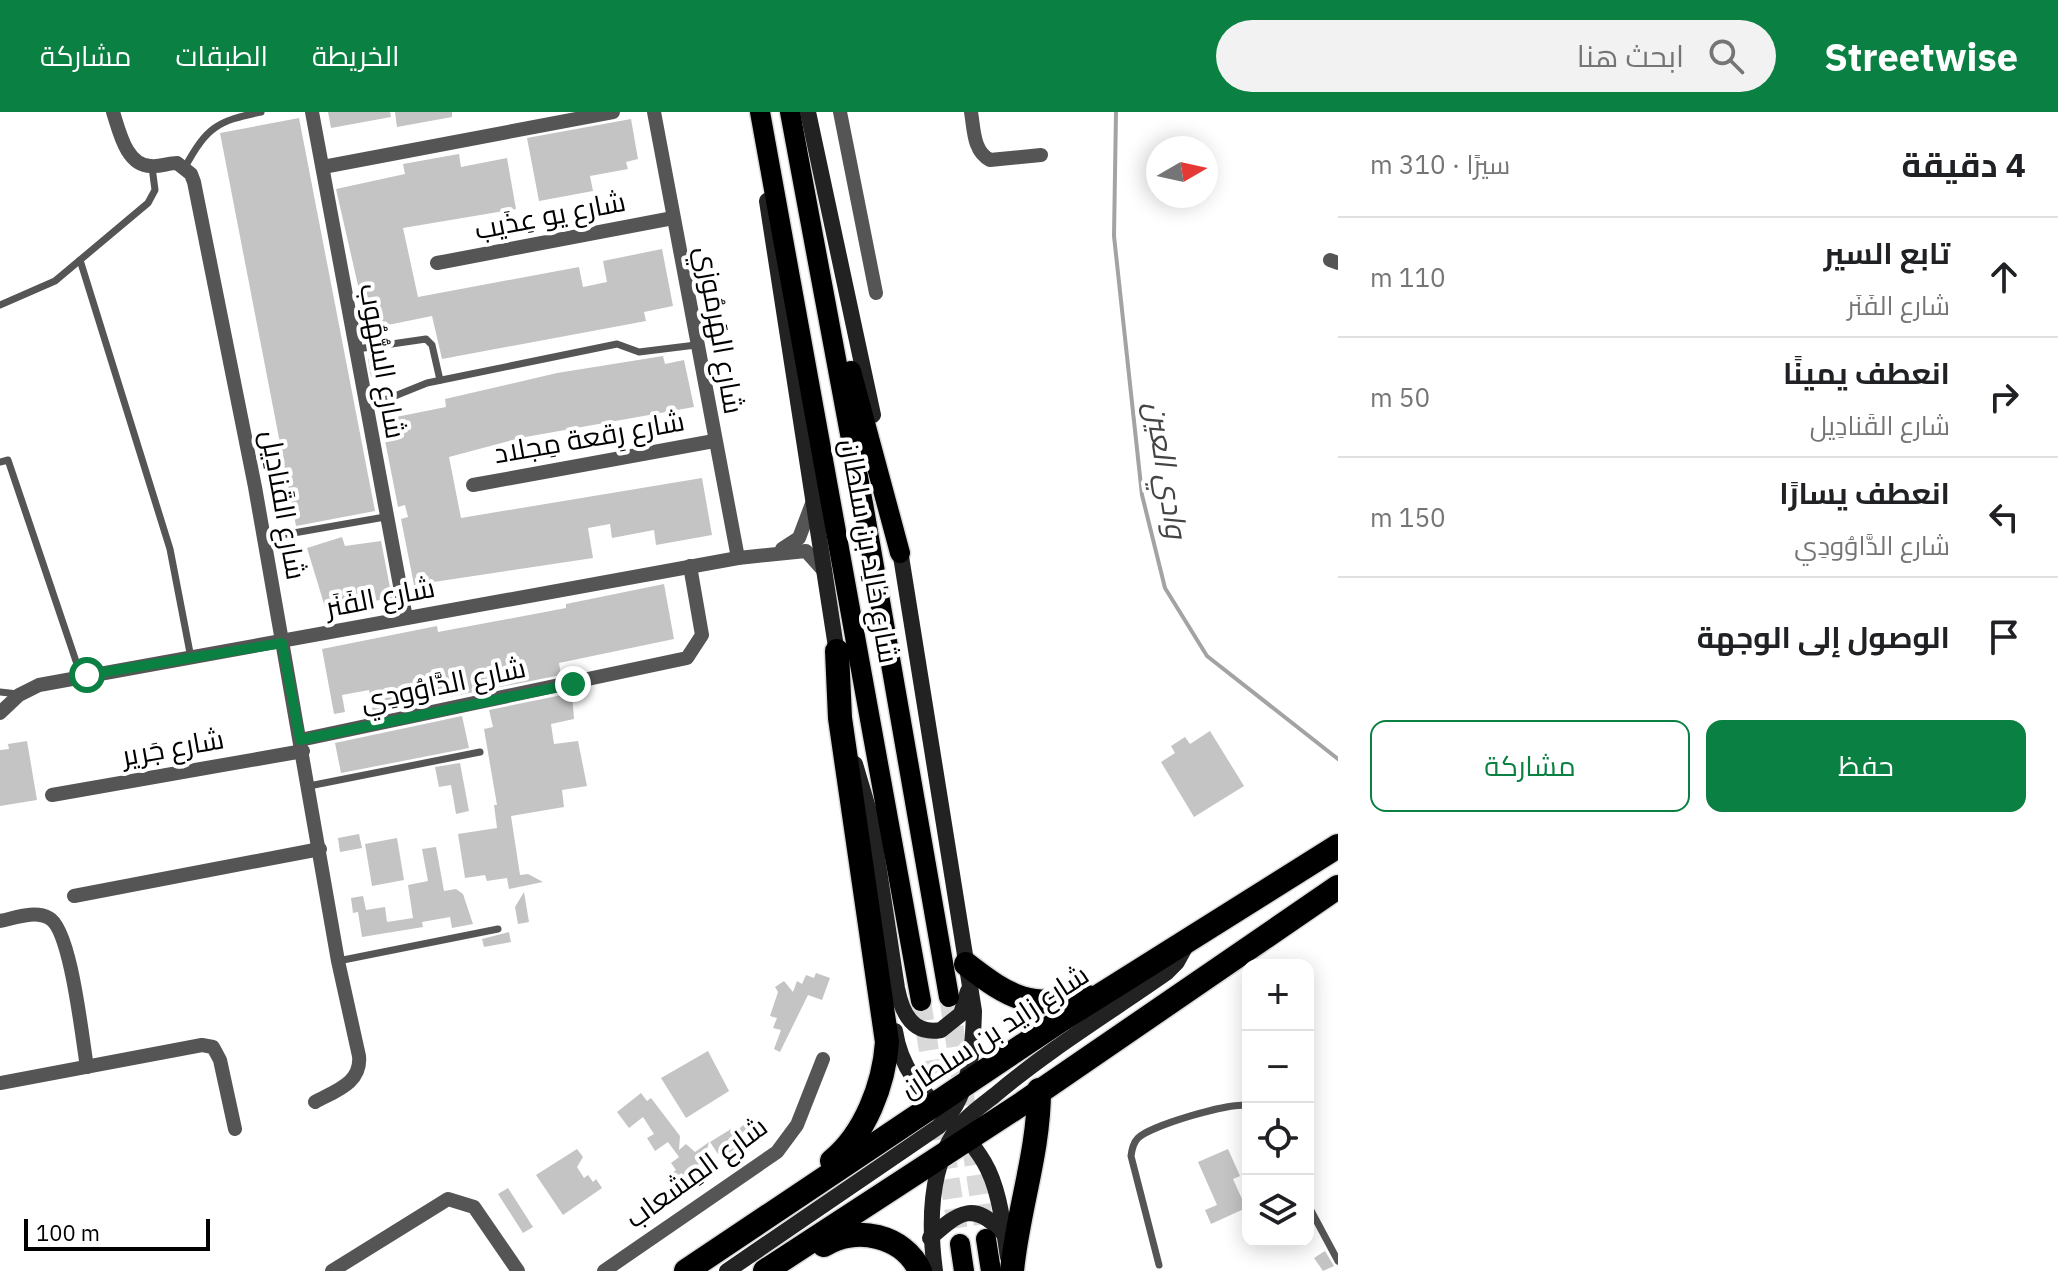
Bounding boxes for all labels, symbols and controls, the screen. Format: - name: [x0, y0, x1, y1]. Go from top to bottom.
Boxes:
- search box: [1216, 20, 1776, 92]
- text: Streetwise: [1824, 32, 2018, 81]
- icon: search: [1704, 34, 1748, 78]
- text: ابحث هنا: [1577, 36, 1684, 75]
- text: مشاركة: [40, 37, 131, 74]
- text: الطبقات: [175, 37, 268, 74]
- text: الخريطة: [312, 37, 399, 74]
- north arrow: [1146, 136, 1218, 208]
- text: 4 دقيقة: [1901, 142, 2026, 186]
- text: سيرًا · 310 m: [1370, 147, 1510, 181]
- street label: شارع يو عِذَيب: [471, 182, 629, 248]
- text: تابع السير: [1824, 233, 1950, 272]
- street label: شارع الهَرمُوزي: [684, 243, 753, 417]
- icon: ahead: [1982, 255, 2026, 299]
- text: 110 m: [1370, 260, 1446, 294]
- street label: شارع السُّهُوب: [351, 280, 415, 442]
- text: شارع الفَنَر: [1847, 288, 1950, 322]
- text: انعطف يمينًا: [1783, 353, 1950, 392]
- icon: right: [1982, 375, 2026, 419]
- text: 50 m: [1370, 380, 1430, 414]
- water label: وادي العين: [1132, 399, 1198, 543]
- street label: شارع رِقعة مِجلاد: [491, 402, 688, 474]
- text: شارع القَنادِيل: [1810, 408, 1950, 442]
- street label: شارع القَنادِيل: [252, 427, 316, 583]
- street label: شارع خالِد بن سلطان: [832, 436, 908, 666]
- text: انعطف يسارًا: [1779, 473, 1950, 512]
- icon: left: [1982, 495, 2026, 539]
- text: 150 m: [1370, 500, 1446, 534]
- text: شارع الدَّاوُودِي: [1794, 528, 1950, 562]
- street label: شارع الفَنَر: [320, 568, 438, 627]
- icon: arrive: [1982, 615, 2026, 659]
- text: الوصول إلى الوجهة: [1697, 617, 1950, 656]
- street label: شارع الدَّاوُودِي: [357, 648, 530, 723]
- route start: [69, 657, 105, 693]
- route end: [555, 666, 591, 702]
- street label: شارع جَرير: [117, 719, 227, 775]
- button: مشاركة: [1370, 720, 1690, 812]
- button: حفظ: [1706, 720, 2026, 812]
- street label: شارع زايد بن سلطان: [892, 956, 1096, 1106]
- map controls: [1242, 959, 1314, 1247]
- button: +: [1242, 959, 1314, 1031]
- button: −: [1242, 1031, 1314, 1103]
- button: locate: [1242, 1103, 1314, 1175]
- street label: شارع المِشعاب: [617, 1107, 775, 1237]
- button: layers: [1242, 1175, 1314, 1247]
- scale bar: [24, 1215, 210, 1251]
- text: 100 m: [36, 1218, 100, 1247]

